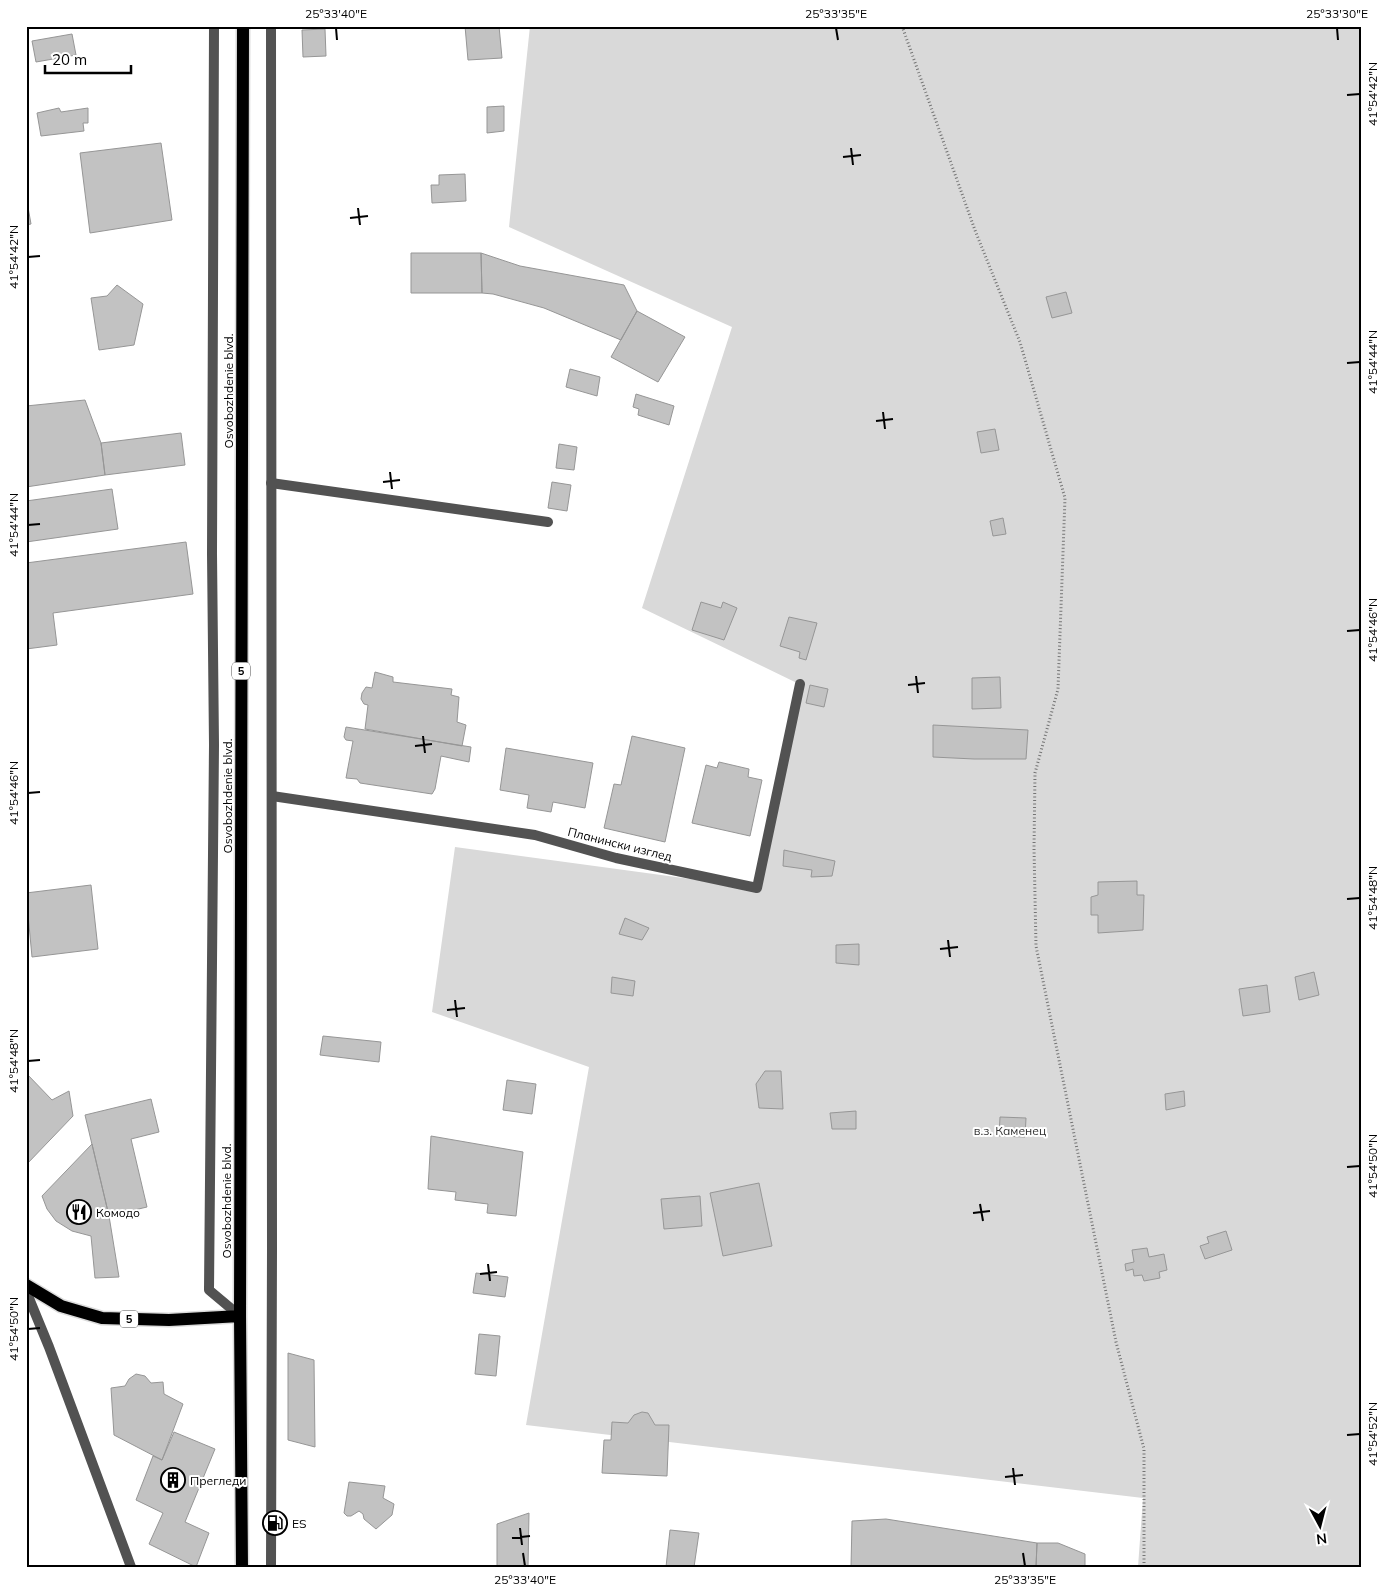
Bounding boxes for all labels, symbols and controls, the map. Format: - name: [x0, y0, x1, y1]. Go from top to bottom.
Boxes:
- text: 25°33'40"E: [305, 6, 367, 21]
- text: 25°33'35"E: [805, 6, 867, 21]
- text: 25°33'30"E: [1306, 6, 1368, 21]
- scale bar: [45, 42, 131, 74]
- text: 20 m: [52, 50, 87, 69]
- text: 41°54'42"N: [1365, 62, 1380, 126]
- text: 41°54'42"N: [6, 225, 21, 289]
- text: 41°54'44"N: [1365, 330, 1380, 394]
- street label: Osvobozhdenie blvd.: [221, 333, 236, 449]
- text: 41°54'44"N: [6, 493, 21, 557]
- text: 41°54'46"N: [1365, 598, 1380, 662]
- road number: 5: [232, 662, 250, 679]
- street label: Osvobozhdenie blvd.: [220, 738, 235, 854]
- text: 41°54'46"N: [6, 761, 21, 825]
- street label: Планински изглед: [566, 824, 674, 864]
- text: 41°54'48"N: [1365, 866, 1380, 930]
- text: 41°54'48"N: [6, 1029, 21, 1093]
- park label: в.з. Каменец: [974, 1123, 1046, 1138]
- text: 41°54'50"N: [1365, 1134, 1380, 1198]
- street label: Osvobozhdenie blvd.: [219, 1143, 234, 1259]
- restaurant icon: Комодо: [66, 1199, 92, 1225]
- place label: Комодо: [96, 1205, 140, 1220]
- text: 41°54'50"N: [6, 1297, 21, 1361]
- road number: 5: [120, 1310, 138, 1328]
- text: 41°54'52"N: [1365, 1402, 1380, 1466]
- building icon: Прегледи: [160, 1467, 186, 1493]
- place label: Прегледи: [190, 1473, 246, 1488]
- north arrow: [1294, 1500, 1344, 1550]
- fuel station icon: ES: [262, 1510, 288, 1536]
- place label: ES: [292, 1516, 306, 1531]
- text: N: [1315, 1529, 1328, 1548]
- text: 25°33'40"E: [494, 1572, 556, 1587]
- text: 25°33'35"E: [994, 1572, 1056, 1587]

